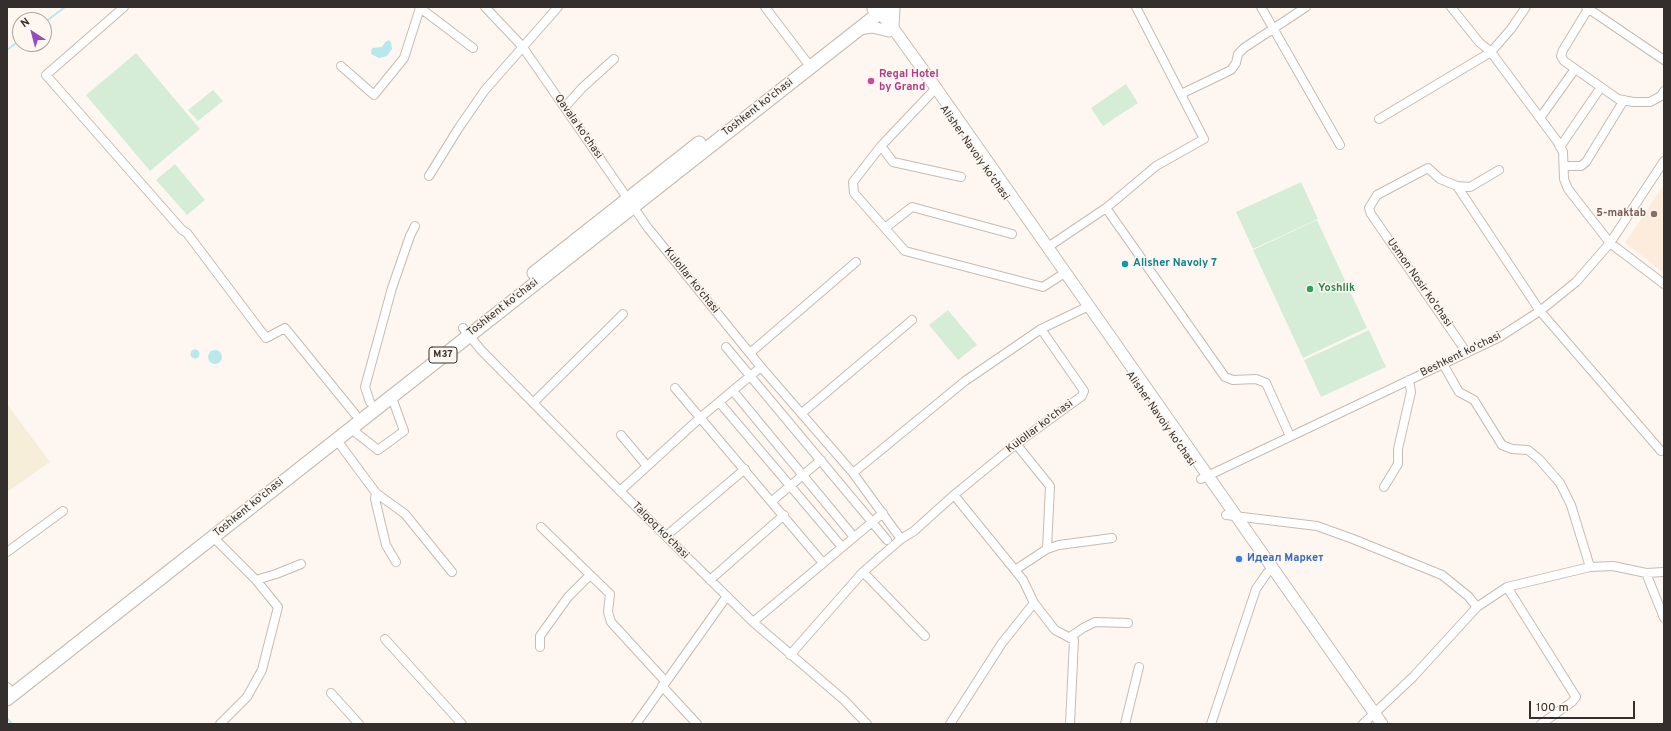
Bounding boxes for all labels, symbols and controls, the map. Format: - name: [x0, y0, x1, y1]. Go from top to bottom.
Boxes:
- north arrow: [12, 12, 52, 52]
- text: N: [18, 15, 33, 31]
- place label: Regal Hotel by Grand: [879, 68, 939, 94]
- street label: Toshkent ko'chasi: [720, 76, 796, 140]
- marker: Regal Hotel by Grand: [866, 76, 876, 86]
- street label: Qavala ko'chasi: [551, 92, 605, 162]
- street label: Alisher Navoiy ko'chasi: [936, 103, 1012, 203]
- place label: 5-maktab: [1596, 207, 1646, 221]
- marker: 5-maktab: [1649, 209, 1659, 219]
- street label: Usmon Nosir ko'chasi: [1383, 236, 1455, 330]
- street label: Kulollar ko'chasi: [661, 246, 721, 316]
- place label: Alisher Navoiy 7: [1133, 257, 1217, 271]
- marker: Alisher Navoiy 7: [1120, 259, 1130, 269]
- street label: Toshkent ko'chasi: [465, 276, 541, 340]
- place label: Yoshlik: [1318, 282, 1355, 296]
- marker: Yoshlik: [1305, 284, 1315, 294]
- street label: Beshkent ko'chasi: [1418, 330, 1504, 380]
- road number: M37: [429, 347, 457, 363]
- street label: Alisher Navoiy ko'chasi: [1122, 369, 1198, 469]
- street label: Kulollar ko'chasi: [1004, 398, 1076, 456]
- street label: Toshkent ko'chasi: [211, 476, 287, 540]
- street label: Talqoq ko'chasi: [629, 500, 691, 562]
- place label: Идеал Маркет: [1247, 552, 1324, 566]
- marker: Идеал Маркет: [1234, 554, 1244, 564]
- scale bar: [1531, 693, 1637, 719]
- text: 100 m: [1536, 700, 1569, 716]

